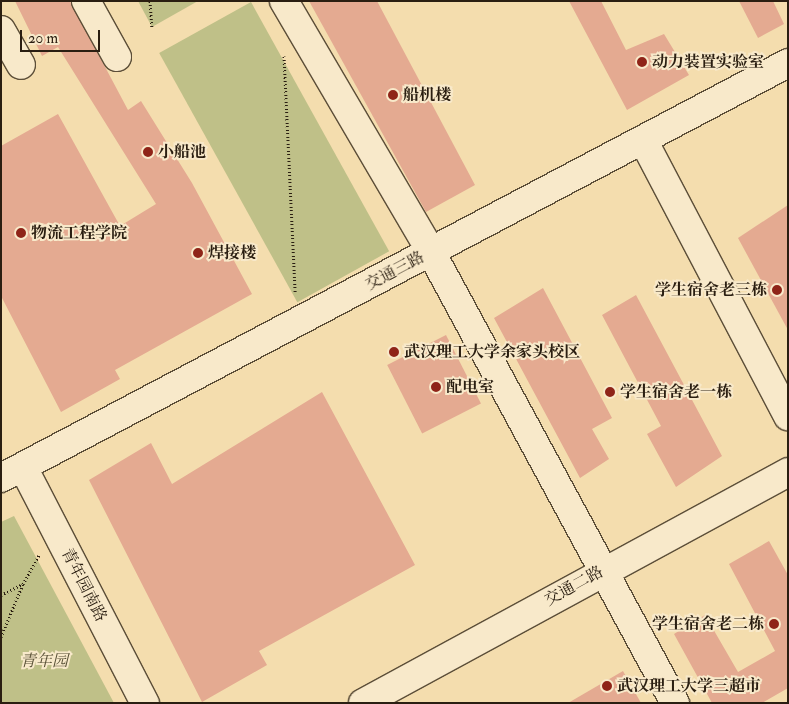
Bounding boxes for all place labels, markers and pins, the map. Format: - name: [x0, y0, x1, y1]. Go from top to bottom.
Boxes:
- place label: 动力装置实验室: [652, 52, 764, 72]
- marker: 动力装置实验室: [636, 56, 648, 68]
- place label: 船机楼: [403, 85, 451, 105]
- marker: 船机楼: [387, 89, 399, 101]
- place label: 小船池: [158, 142, 206, 162]
- marker: 小船池: [142, 146, 154, 158]
- place label: 物流工程学院: [31, 223, 127, 243]
- marker: 物流工程学院: [15, 227, 27, 239]
- place label: 焊接楼: [208, 243, 256, 263]
- marker: 焊接楼: [192, 247, 204, 259]
- place label: 学生宿舍老三栋: [655, 280, 767, 300]
- marker: 学生宿舍老三栋: [771, 284, 783, 296]
- place label: 武汉理工大学余家头校区: [404, 342, 580, 362]
- marker: 武汉理工大学余家头校区: [388, 346, 400, 358]
- place label: 配电室: [446, 377, 494, 397]
- marker: 配电室: [430, 381, 442, 393]
- place label: 学生宿舍老一栋: [620, 382, 732, 402]
- marker: 学生宿舍老一栋: [604, 386, 616, 398]
- place label: 学生宿舍老二栋: [652, 614, 764, 634]
- marker: 学生宿舍老二栋: [768, 618, 780, 630]
- place label: 武汉理工大学三超市: [617, 676, 761, 696]
- marker: 武汉理工大学三超市: [601, 680, 613, 692]

